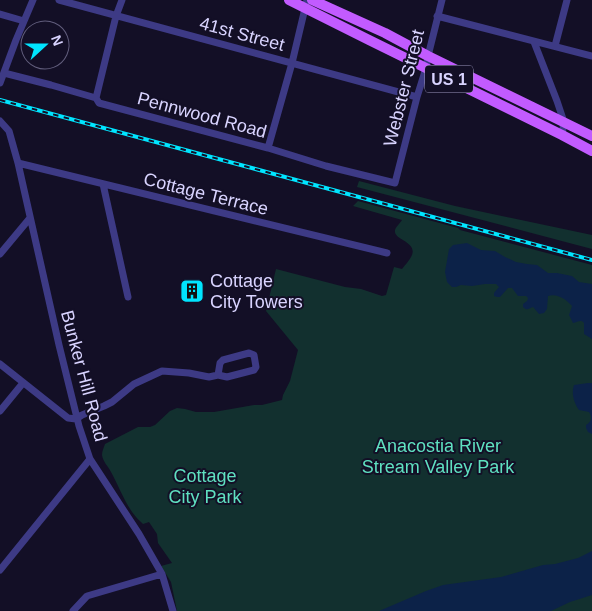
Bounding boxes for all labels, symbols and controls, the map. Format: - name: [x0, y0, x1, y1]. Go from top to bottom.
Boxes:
- street label: 41st Street: [197, 13, 287, 55]
- north arrow: [20, 20, 70, 70]
- street label: Webster Street: [380, 27, 428, 149]
- text: N: [48, 33, 66, 48]
- road number: US 1: [425, 66, 473, 92]
- street label: Pennwood Road: [135, 88, 269, 142]
- street label: Cottage Terrace: [142, 169, 270, 219]
- place label: Cottage City Towers: [210, 271, 303, 312]
- building icon: Cottage City Towers: [179, 278, 205, 304]
- street label: Bunker Hill Road: [57, 308, 111, 444]
- park label: Anacostia River Stream Valley Park: [362, 436, 515, 477]
- park label: Cottage City Park: [168, 466, 243, 507]

